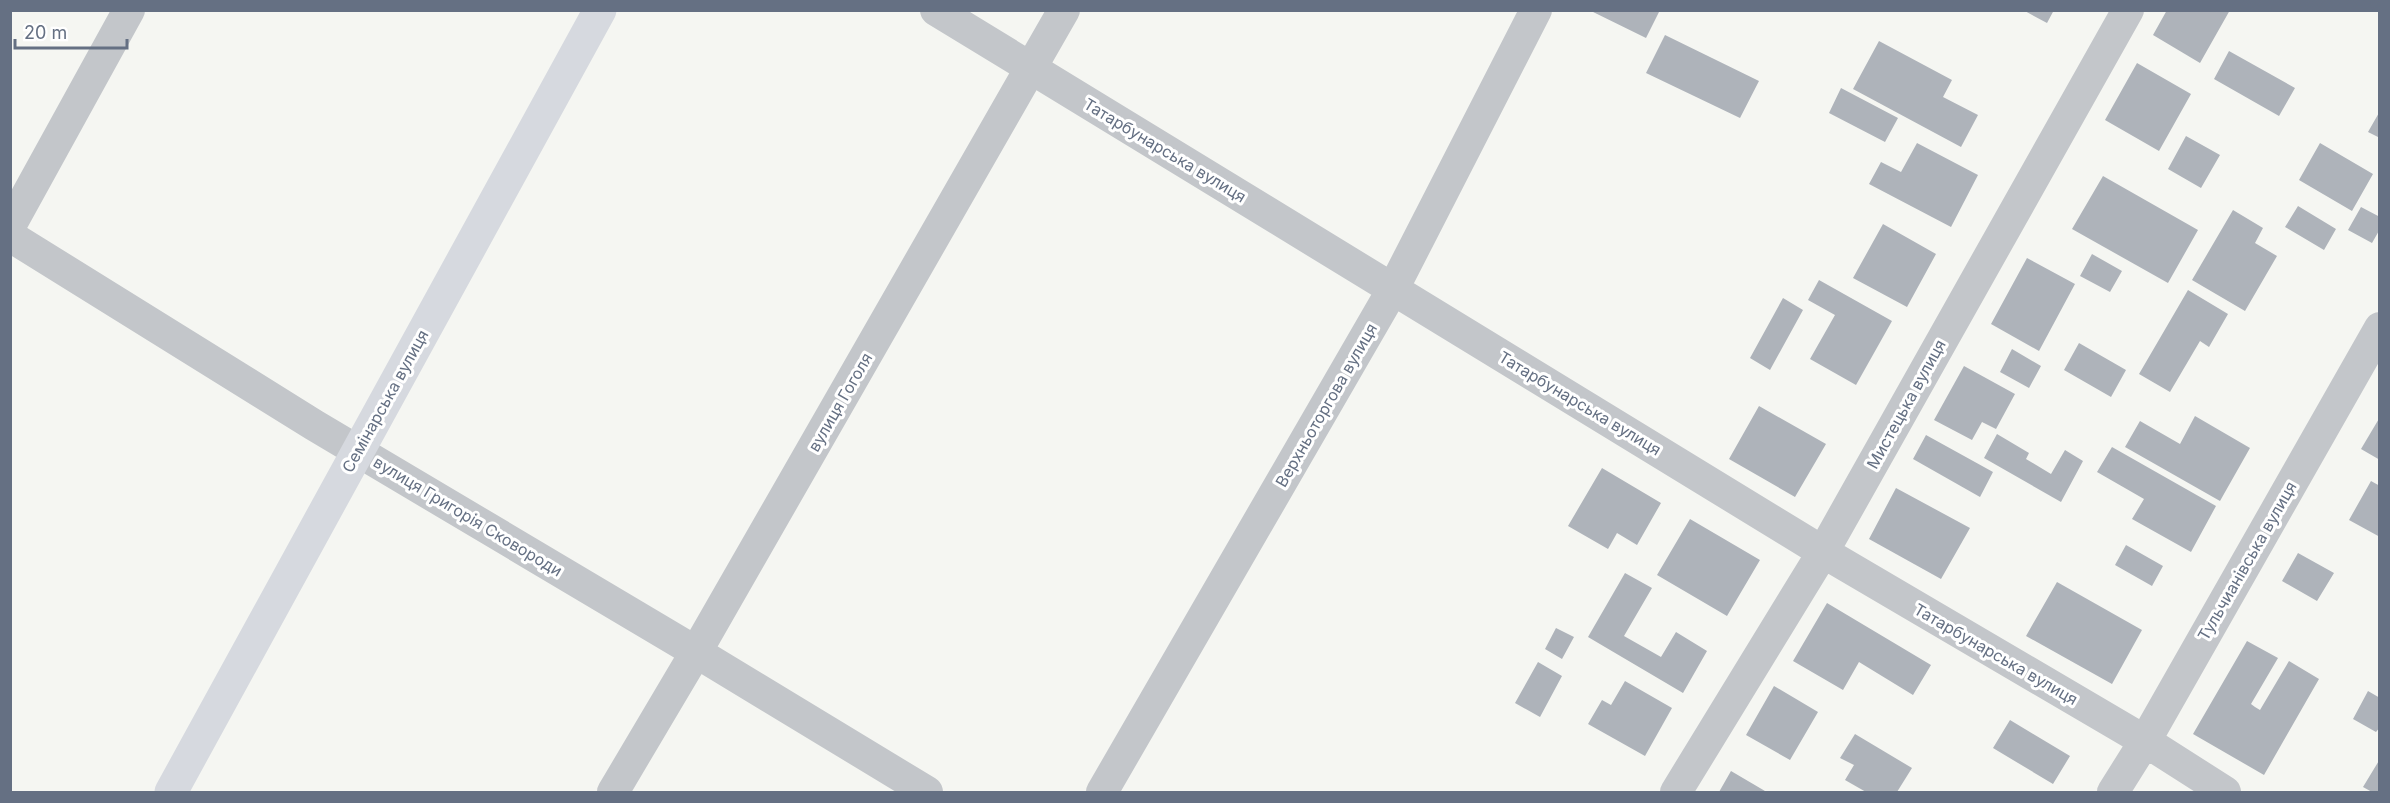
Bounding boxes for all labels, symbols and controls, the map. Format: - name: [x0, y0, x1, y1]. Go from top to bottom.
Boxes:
- scale bar: [15, 12, 128, 50]
- text: 20 m: [24, 22, 67, 43]
- street label: Татарбунарська вулиця: [1080, 94, 1250, 206]
- street label: Верхньоторгова вулиця: [1271, 320, 1381, 490]
- street label: Семінарська вулиця: [337, 326, 433, 476]
- street label: Мистецька вулиця: [1862, 336, 1950, 472]
- street label: Татарбунарська вулиця: [1495, 347, 1665, 459]
- street label: вулиця Гоголя: [804, 349, 876, 455]
- street label: вулиця Григорія Сковороди: [370, 452, 566, 580]
- street label: Тульчианівська вулиця: [2193, 478, 2301, 644]
- street label: Татарбунарська вулиця: [1911, 599, 2081, 709]

